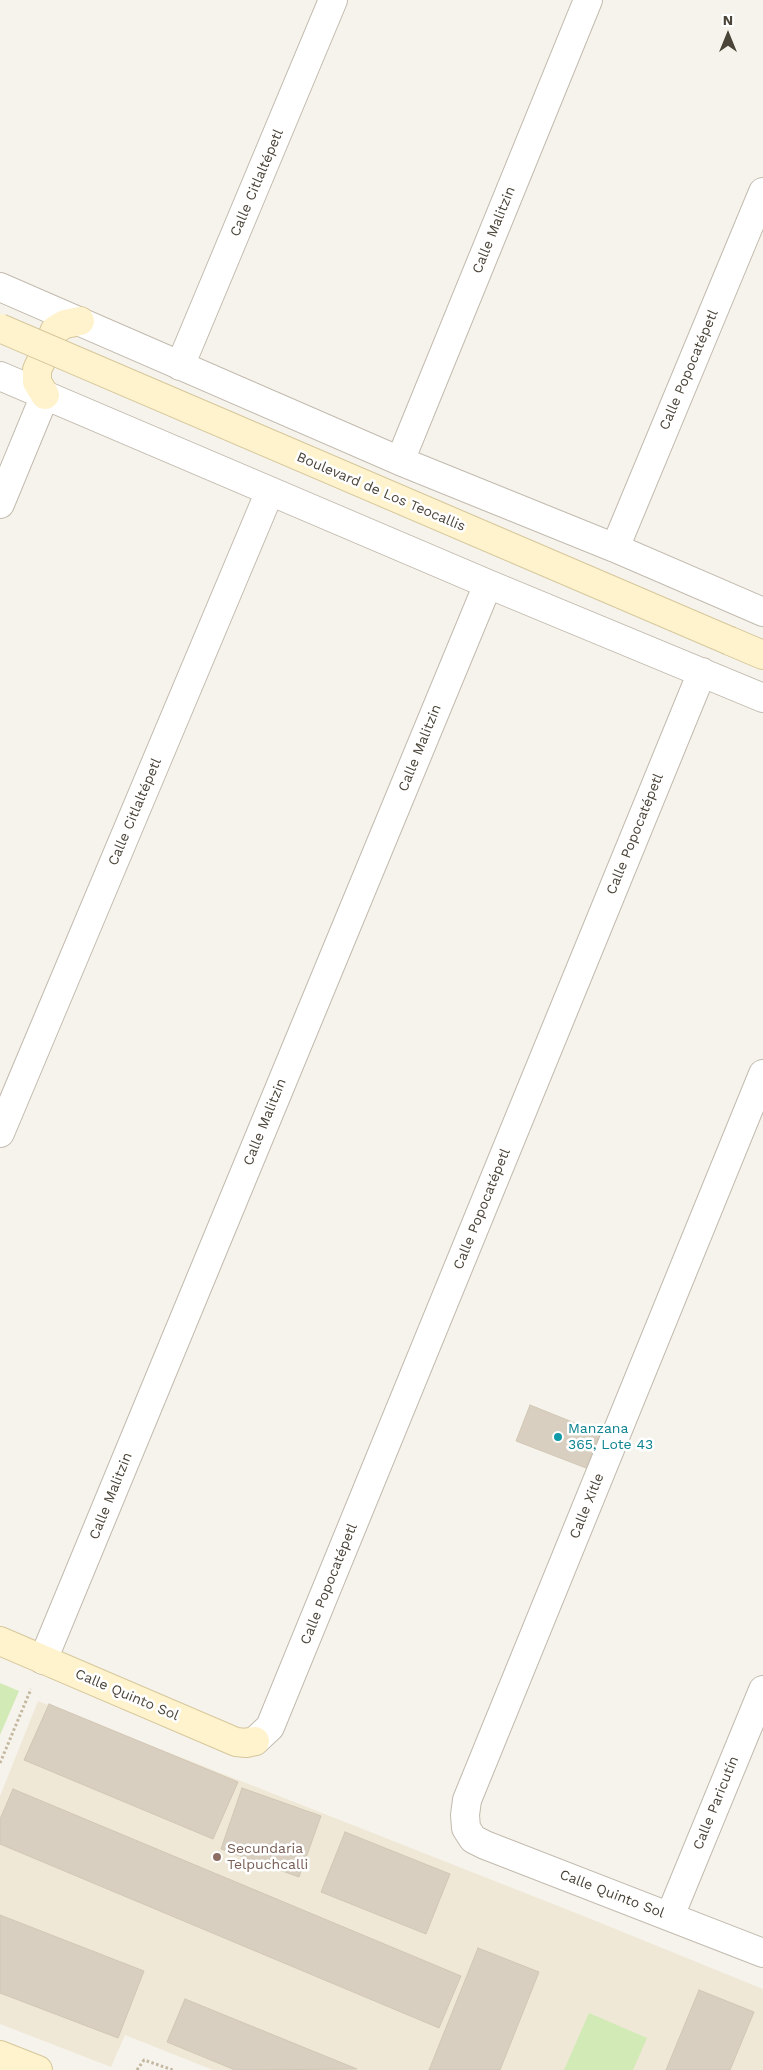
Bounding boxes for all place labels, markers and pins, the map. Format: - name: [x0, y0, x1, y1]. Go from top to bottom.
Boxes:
- place label: Manzana 365, Lote 43: [568, 1421, 653, 1454]
- marker: Manzana 365, Lote 43: [552, 1431, 564, 1443]
- place label: Secundaria Telpuchcalli: [227, 1841, 308, 1874]
- marker: Secundaria Telpuchcalli: [211, 1851, 223, 1863]

